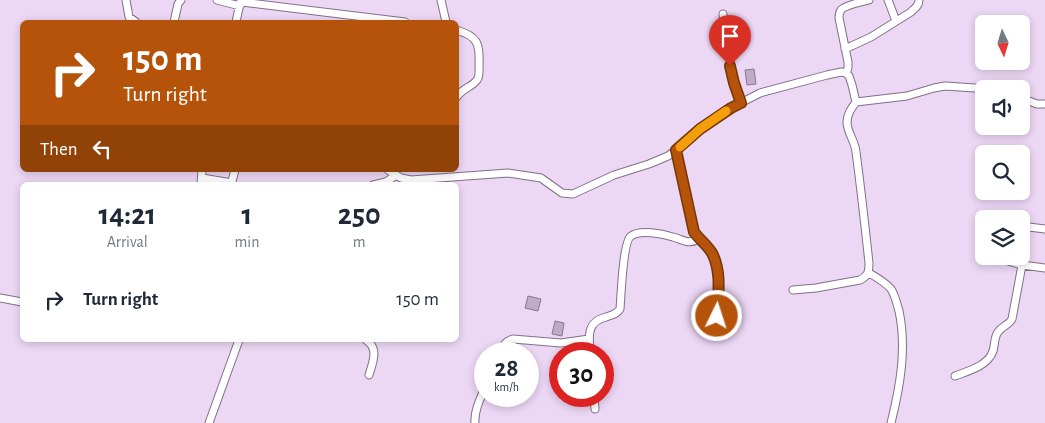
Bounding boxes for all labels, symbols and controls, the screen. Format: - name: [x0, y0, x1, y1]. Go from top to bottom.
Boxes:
- pin: [709, 15, 751, 66]
- north arrow: [975, 15, 1030, 70]
- map controls: [975, 15, 1030, 265]
- icon: arrive: [716, 22, 744, 50]
- icon: right: [40, 40, 105, 105]
- text: 150 m: [123, 42, 203, 77]
- button: sound: [975, 80, 1030, 135]
- text: Turn right: [123, 83, 207, 105]
- icon: left: [88, 135, 116, 163]
- text: Then: [40, 140, 78, 159]
- button: search: [975, 145, 1030, 200]
- text: 14:21: [98, 200, 156, 230]
- text: 1: [242, 200, 252, 230]
- text: 250: [338, 200, 381, 230]
- button: layers: [975, 210, 1030, 265]
- text: Arrival: [107, 234, 148, 250]
- text: min: [235, 234, 259, 250]
- text: m: [353, 234, 366, 250]
- icon: right: [40, 286, 68, 314]
- position arrow: [690, 289, 742, 341]
- text: Turn right: [83, 290, 158, 309]
- text: 150 m: [396, 290, 439, 309]
- speed limit sign: 30: [549, 342, 614, 407]
- text: 28: [494, 356, 519, 381]
- text: km/h: [494, 381, 519, 393]

